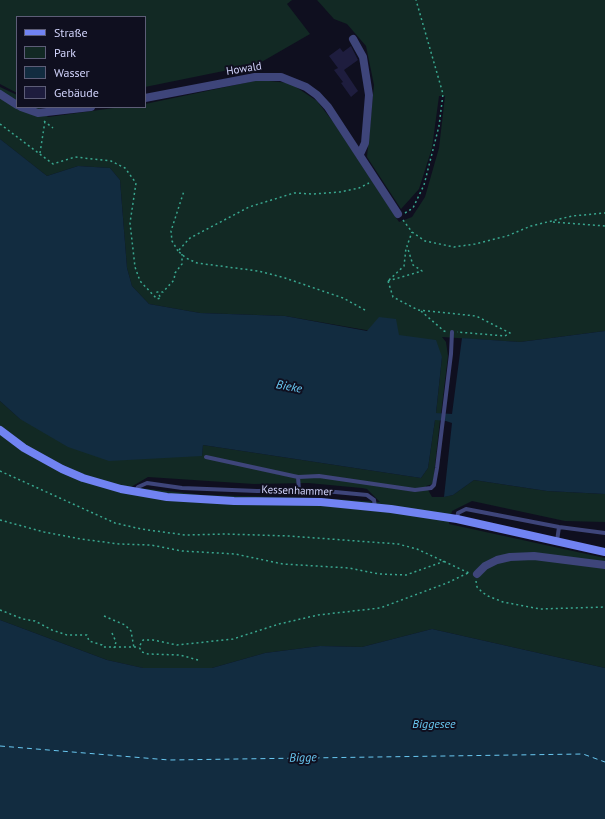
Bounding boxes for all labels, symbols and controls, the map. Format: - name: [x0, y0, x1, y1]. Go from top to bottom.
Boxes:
- legend: [16, 16, 146, 108]
- text: Straße: [54, 25, 88, 40]
- text: Park: [54, 45, 76, 60]
- street label: Howald: [225, 60, 263, 78]
- text: Wasser: [54, 65, 90, 80]
- text: Gebäude: [54, 85, 99, 100]
- water label: Bieke: [275, 377, 303, 397]
- street label: Kessenhammer: [261, 483, 333, 499]
- water label: Biggesee: [412, 718, 456, 732]
- water label: Bigge: [289, 751, 317, 765]

